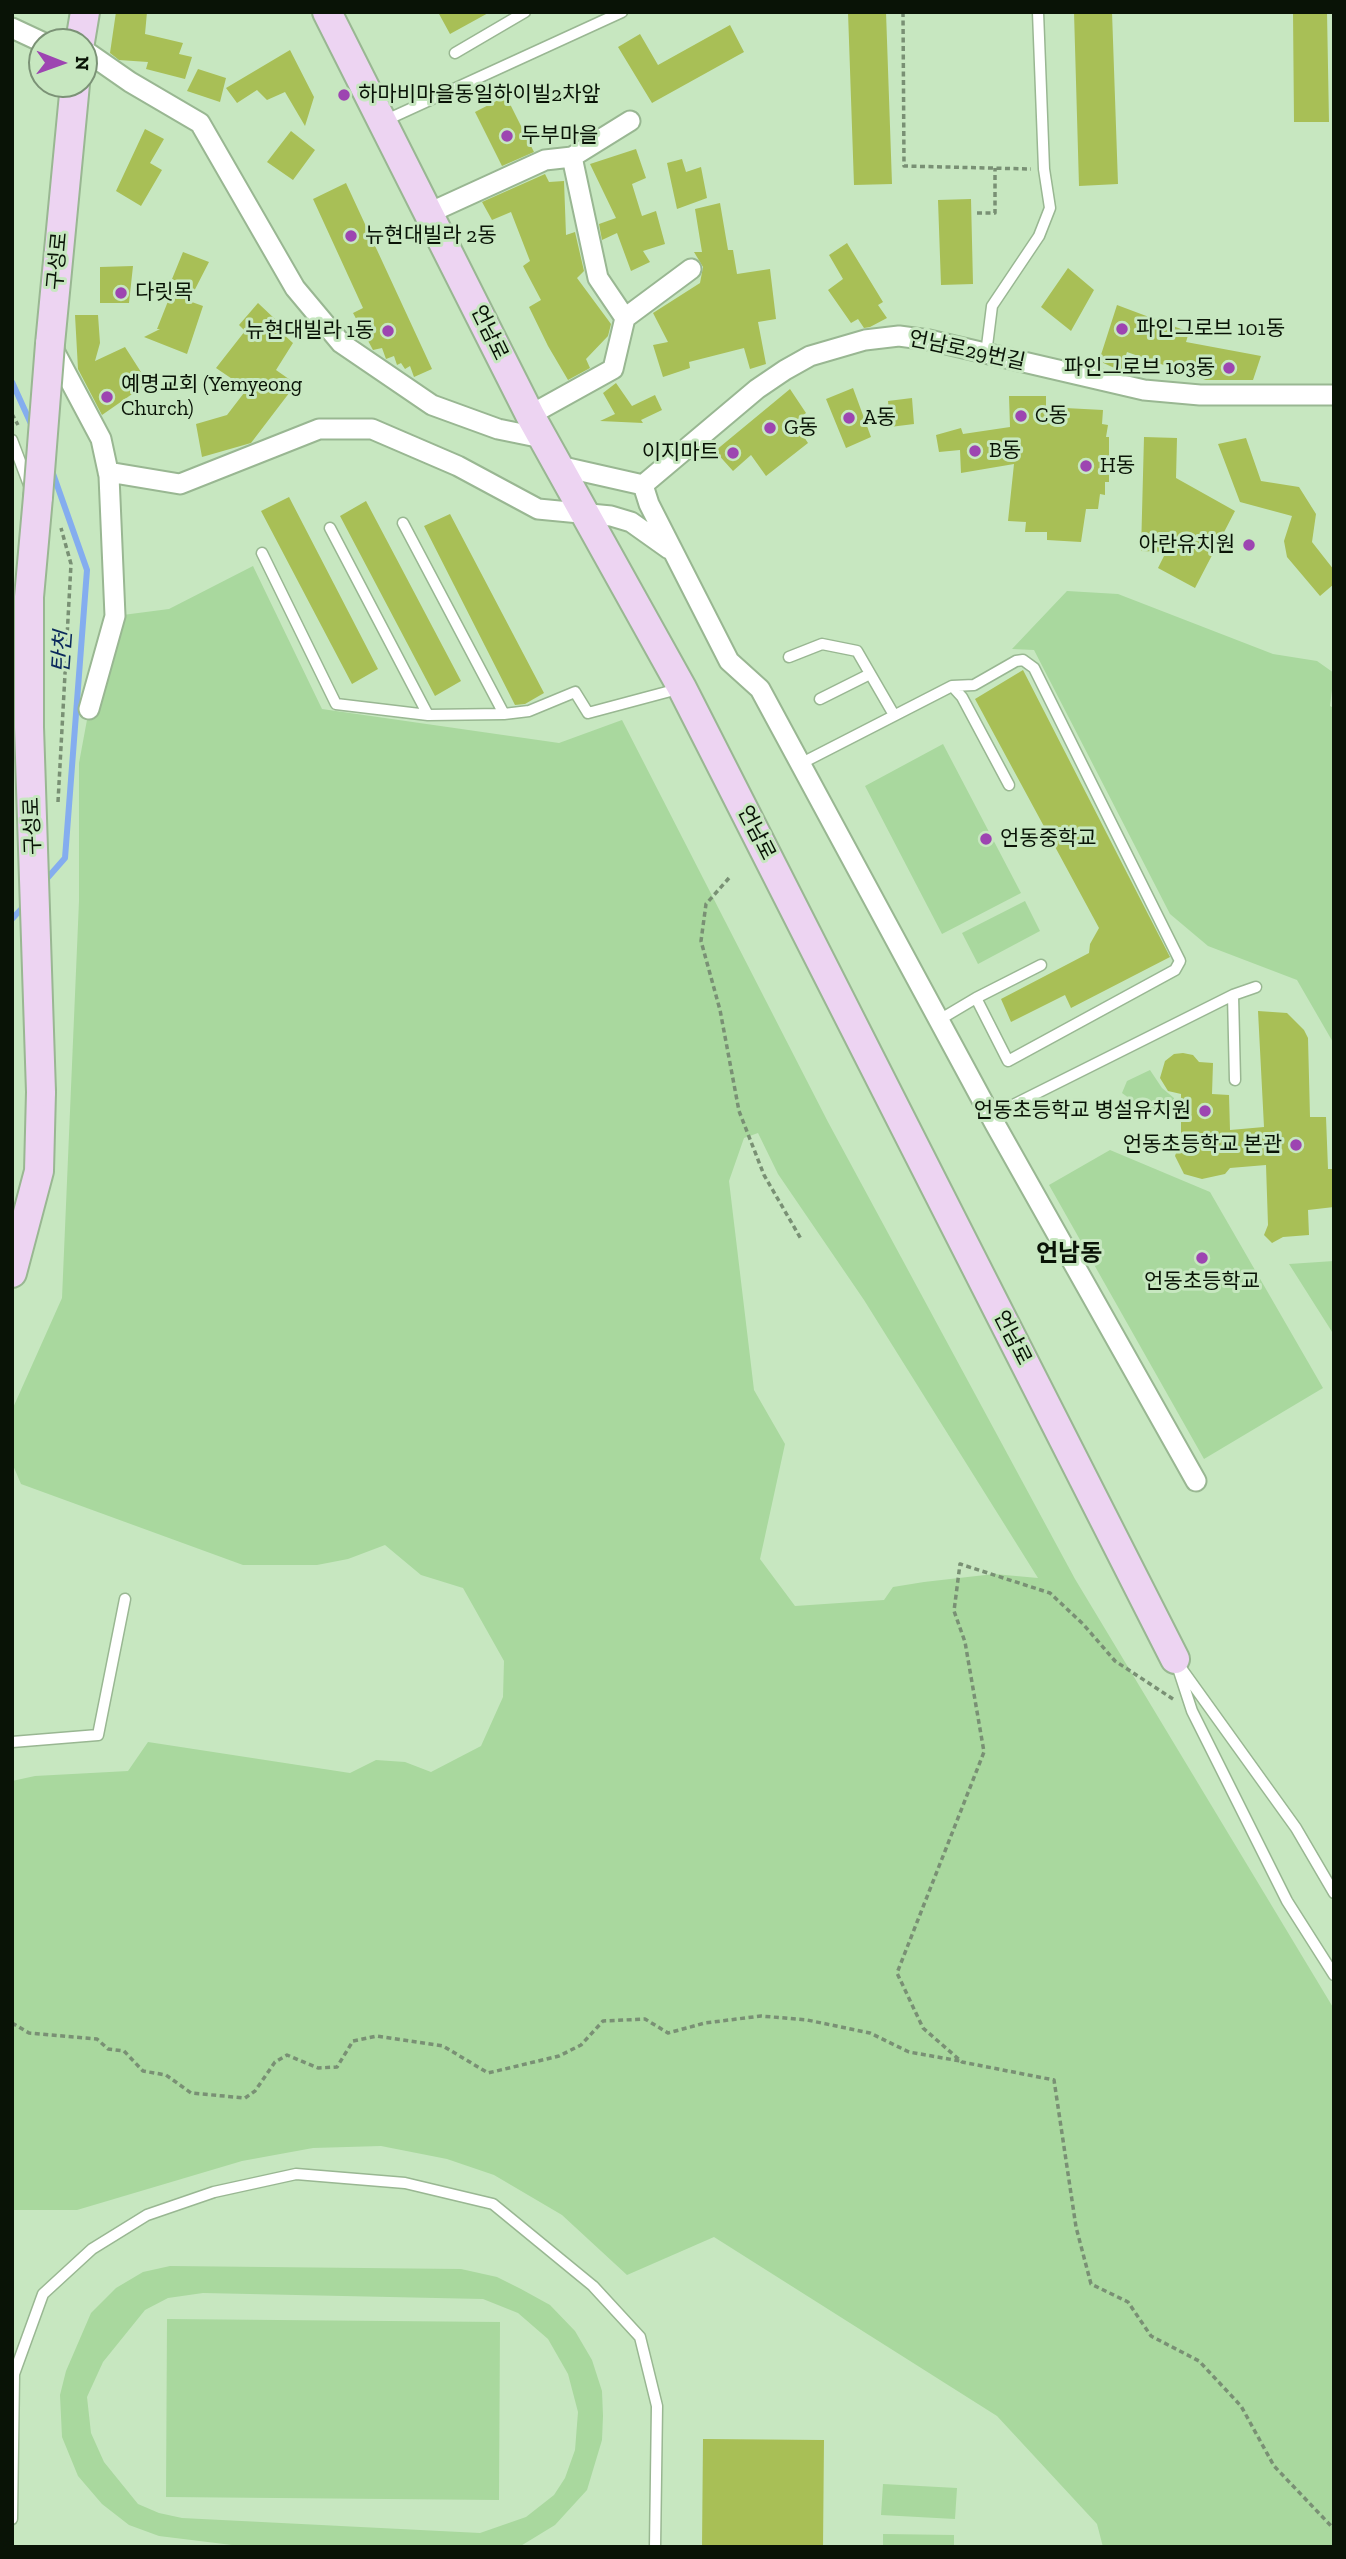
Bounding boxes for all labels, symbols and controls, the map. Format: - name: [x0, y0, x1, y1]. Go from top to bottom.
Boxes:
- north arrow: [28, 28, 98, 98]
- text: N: [71, 56, 94, 71]
- place label: 하마비마을동일하이빌2차앞: [358, 82, 601, 108]
- marker: 하마비마을동일하이빌2차앞: [336, 87, 352, 103]
- place label: 두부마을: [521, 123, 598, 149]
- marker: 두부마을: [499, 128, 515, 144]
- place label: 뉴현대빌라 2동: [365, 223, 497, 249]
- marker: 뉴현대빌라 2동: [343, 228, 359, 244]
- street label: 구성로: [43, 231, 73, 291]
- place label: 다릿목: [135, 280, 193, 306]
- marker: 다릿목: [113, 285, 129, 301]
- street label: 언남로: [465, 301, 513, 365]
- place label: 파인그로브 101동: [1136, 316, 1285, 342]
- place label: 뉴현대빌라 1동: [245, 318, 374, 344]
- marker: 파인그로브 101동: [1114, 321, 1130, 337]
- marker: 뉴현대빌라 1동: [380, 323, 396, 339]
- street label: 언남로29번길: [906, 326, 1028, 376]
- place label: 파인그로브 103동: [1064, 355, 1215, 381]
- marker: 파인그로브 103동: [1221, 360, 1237, 376]
- place label: 예명교회 (Yemyeong Church): [121, 372, 302, 422]
- marker: 예명교회 (Yemyeong Church): [99, 389, 115, 405]
- place label: C동: [1035, 403, 1068, 429]
- place label: A동: [863, 405, 896, 431]
- marker: C동: [1013, 408, 1029, 424]
- marker: A동: [841, 410, 857, 426]
- place label: G동: [784, 415, 818, 441]
- marker: G동: [762, 420, 778, 436]
- place label: B동: [989, 438, 1021, 464]
- place label: 이지마트: [642, 440, 719, 466]
- marker: B동: [967, 443, 983, 459]
- marker: 이지마트: [725, 445, 741, 461]
- place label: H동: [1100, 453, 1135, 479]
- marker: H동: [1078, 458, 1094, 474]
- place label: 아란유치원: [1138, 532, 1235, 558]
- marker: 아란유치원: [1241, 537, 1257, 553]
- water label: 탄천: [48, 630, 78, 674]
- street label: 구성로: [19, 797, 47, 855]
- street label: 언남로: [732, 801, 780, 865]
- place label: 언동중학교: [1000, 826, 1097, 852]
- marker: 언동중학교: [978, 831, 994, 847]
- place label: 언동초등학교 병설유치원: [974, 1098, 1191, 1124]
- marker: 언동초등학교 병설유치원: [1197, 1103, 1213, 1119]
- place label: 언동초등학교 본관: [1123, 1132, 1282, 1158]
- marker: 언동초등학교 본관: [1288, 1137, 1304, 1153]
- district label: 언남동: [1036, 1240, 1102, 1268]
- marker: 언동초등학교: [1194, 1250, 1210, 1266]
- place label: 언동초등학교: [1144, 1269, 1260, 1295]
- street label: 언남로: [988, 1306, 1036, 1370]

